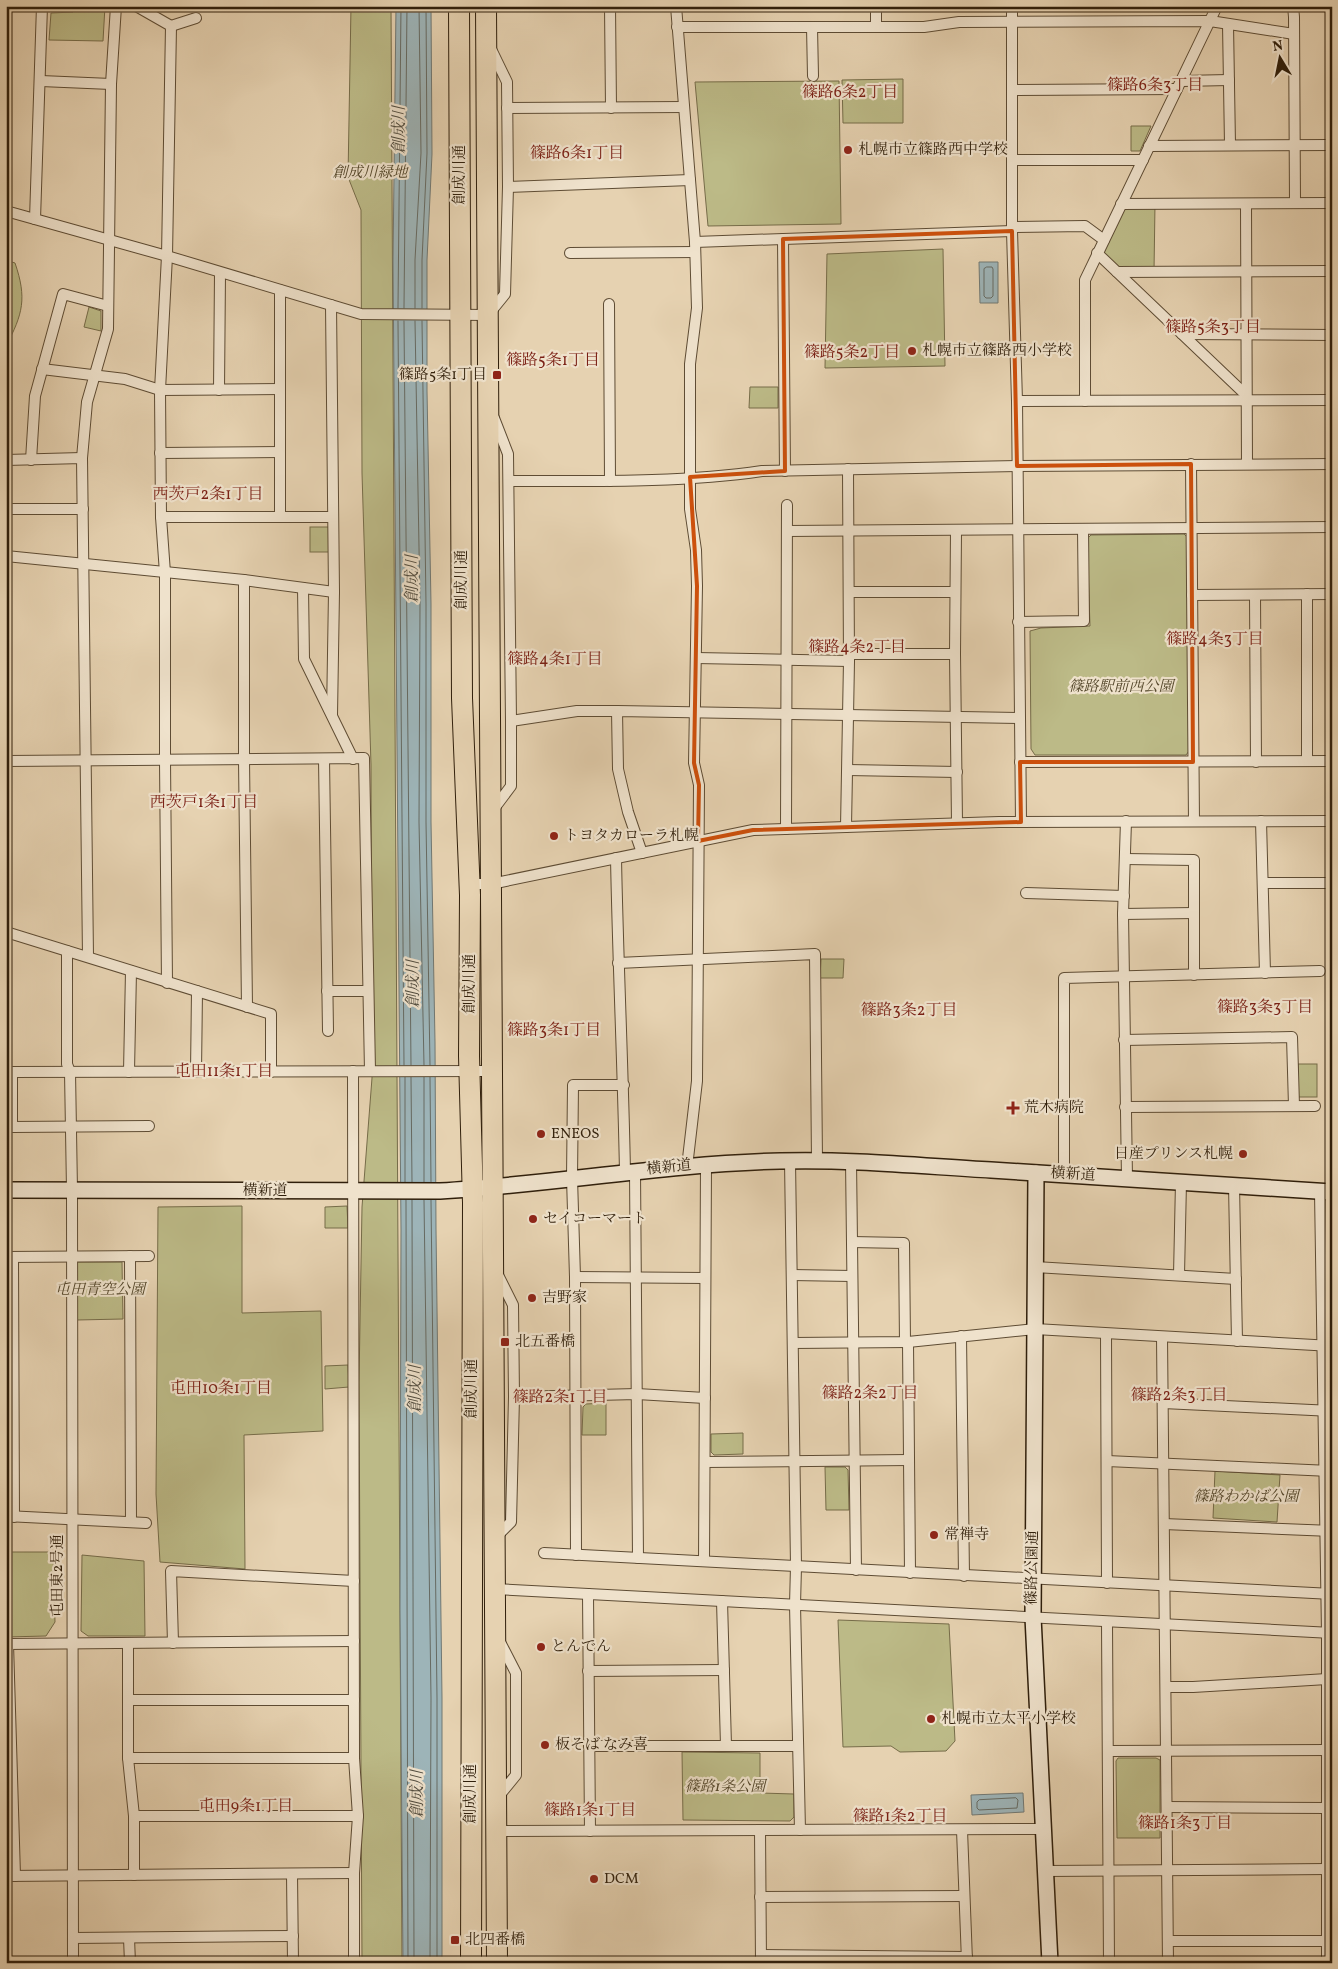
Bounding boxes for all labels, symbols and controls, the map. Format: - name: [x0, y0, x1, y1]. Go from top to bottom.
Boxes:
- north arrow: [1256, 32, 1306, 82]
- text: N: [1271, 36, 1285, 57]
- district label: 篠路6条3丁目: [1107, 75, 1203, 97]
- district label: 篠路6条2丁目: [802, 82, 898, 104]
- water label: 創成川: [389, 104, 411, 154]
- place label: 札幌市立篠路西中学校: [858, 140, 1008, 161]
- district label: 篠路6条1丁目: [530, 143, 624, 165]
- marker: 札幌市立篠路西中学校: [842, 144, 854, 156]
- street label: 創成川通: [450, 145, 471, 205]
- park label: 創成川緑地: [332, 163, 409, 184]
- district label: 篠路5条3丁目: [1165, 317, 1261, 339]
- place label: 札幌市立篠路西小学校: [922, 341, 1072, 362]
- district label: 篠路5条2丁目: [804, 342, 900, 364]
- marker: 札幌市立篠路西小学校: [906, 345, 918, 357]
- district label: 篠路5条1丁目: [506, 350, 600, 372]
- place label: 篠路5条1丁目: [399, 365, 487, 386]
- marker: 篠路5条1丁目: [491, 369, 503, 381]
- district label: 西茨戸2条1丁目: [153, 484, 263, 506]
- street label: 創成川通: [452, 550, 473, 610]
- water label: 創成川: [402, 553, 424, 603]
- district label: 篠路4条3丁目: [1166, 629, 1264, 651]
- district label: 篠路4条2丁目: [808, 637, 906, 659]
- district label: 篠路4条1丁目: [507, 649, 603, 671]
- park label: 篠路駅前西公園: [1068, 677, 1176, 698]
- district label: 西茨戸1条1丁目: [150, 792, 258, 814]
- place label: トヨタカローラ札幌: [564, 826, 699, 847]
- marker: トヨタカローラ札幌: [548, 830, 560, 842]
- street label: 創成川通: [460, 954, 481, 1014]
- water label: 創成川: [403, 958, 425, 1008]
- district label: 篠路3条3丁目: [1217, 997, 1313, 1019]
- district label: 篠路3条2丁目: [861, 1000, 957, 1022]
- district label: 篠路3条1丁目: [507, 1020, 601, 1042]
- district label: 屯田11条1丁目: [175, 1061, 273, 1083]
- place label: 荒木病院: [1024, 1098, 1084, 1119]
- marker: 荒木病院: [1006, 1101, 1020, 1115]
- place label: ENEOS: [551, 1124, 599, 1145]
- marker: ENEOS: [535, 1128, 547, 1140]
- place label: 日産プリンス札幌: [1114, 1144, 1233, 1165]
- marker: 日産プリンス札幌: [1237, 1148, 1249, 1160]
- street label: 横新道: [646, 1155, 692, 1181]
- street label: 横新道: [1050, 1163, 1096, 1187]
- street label: 横新道: [242, 1181, 288, 1202]
- place label: セイコーマート: [543, 1209, 647, 1230]
- marker: セイコーマート: [527, 1213, 539, 1225]
- park label: 屯田青空公園: [55, 1280, 148, 1301]
- place label: 吉野家: [542, 1288, 587, 1309]
- marker: 吉野家: [526, 1292, 538, 1304]
- place label: 北五番橋: [515, 1332, 575, 1353]
- marker: 北五番橋: [499, 1336, 511, 1348]
- street label: 創成川通: [462, 1359, 483, 1419]
- water label: 創成川: [405, 1363, 427, 1413]
- district label: 屯田10条1丁目: [170, 1378, 272, 1400]
- district label: 篠路2条2丁目: [821, 1383, 919, 1405]
- district label: 篠路2条3丁目: [1131, 1385, 1227, 1407]
- district label: 篠路2条1丁目: [513, 1387, 607, 1409]
- park label: 篠路わかば公園: [1193, 1487, 1301, 1508]
- place label: 常禅寺: [944, 1525, 989, 1546]
- marker: 常禅寺: [928, 1529, 940, 1541]
- street label: 篠路公園通: [1022, 1530, 1044, 1606]
- street label: 屯田東2号通: [48, 1534, 69, 1618]
- place label: とんでん: [551, 1637, 611, 1658]
- marker: とんでん: [535, 1641, 547, 1653]
- place label: 札幌市立太平小学校: [941, 1709, 1076, 1730]
- marker: 札幌市立太平小学校: [925, 1713, 937, 1725]
- place label: 板そば なみ喜: [555, 1735, 648, 1756]
- marker: 板そば なみ喜: [539, 1739, 551, 1751]
- street label: 創成川通: [461, 1764, 482, 1824]
- water label: 創成川: [407, 1768, 429, 1818]
- park label: 篠路1条公園: [685, 1777, 768, 1798]
- district label: 屯田9条1丁目: [199, 1796, 293, 1818]
- district label: 篠路1条1丁目: [544, 1800, 636, 1822]
- district label: 篠路1条2丁目: [853, 1806, 947, 1828]
- district label: 篠路1条3丁目: [1138, 1813, 1232, 1835]
- place label: DCM: [604, 1869, 639, 1890]
- marker: DCM: [588, 1873, 600, 1885]
- place label: 北四番橋: [465, 1930, 525, 1951]
- marker: 北四番橋: [449, 1934, 461, 1946]

